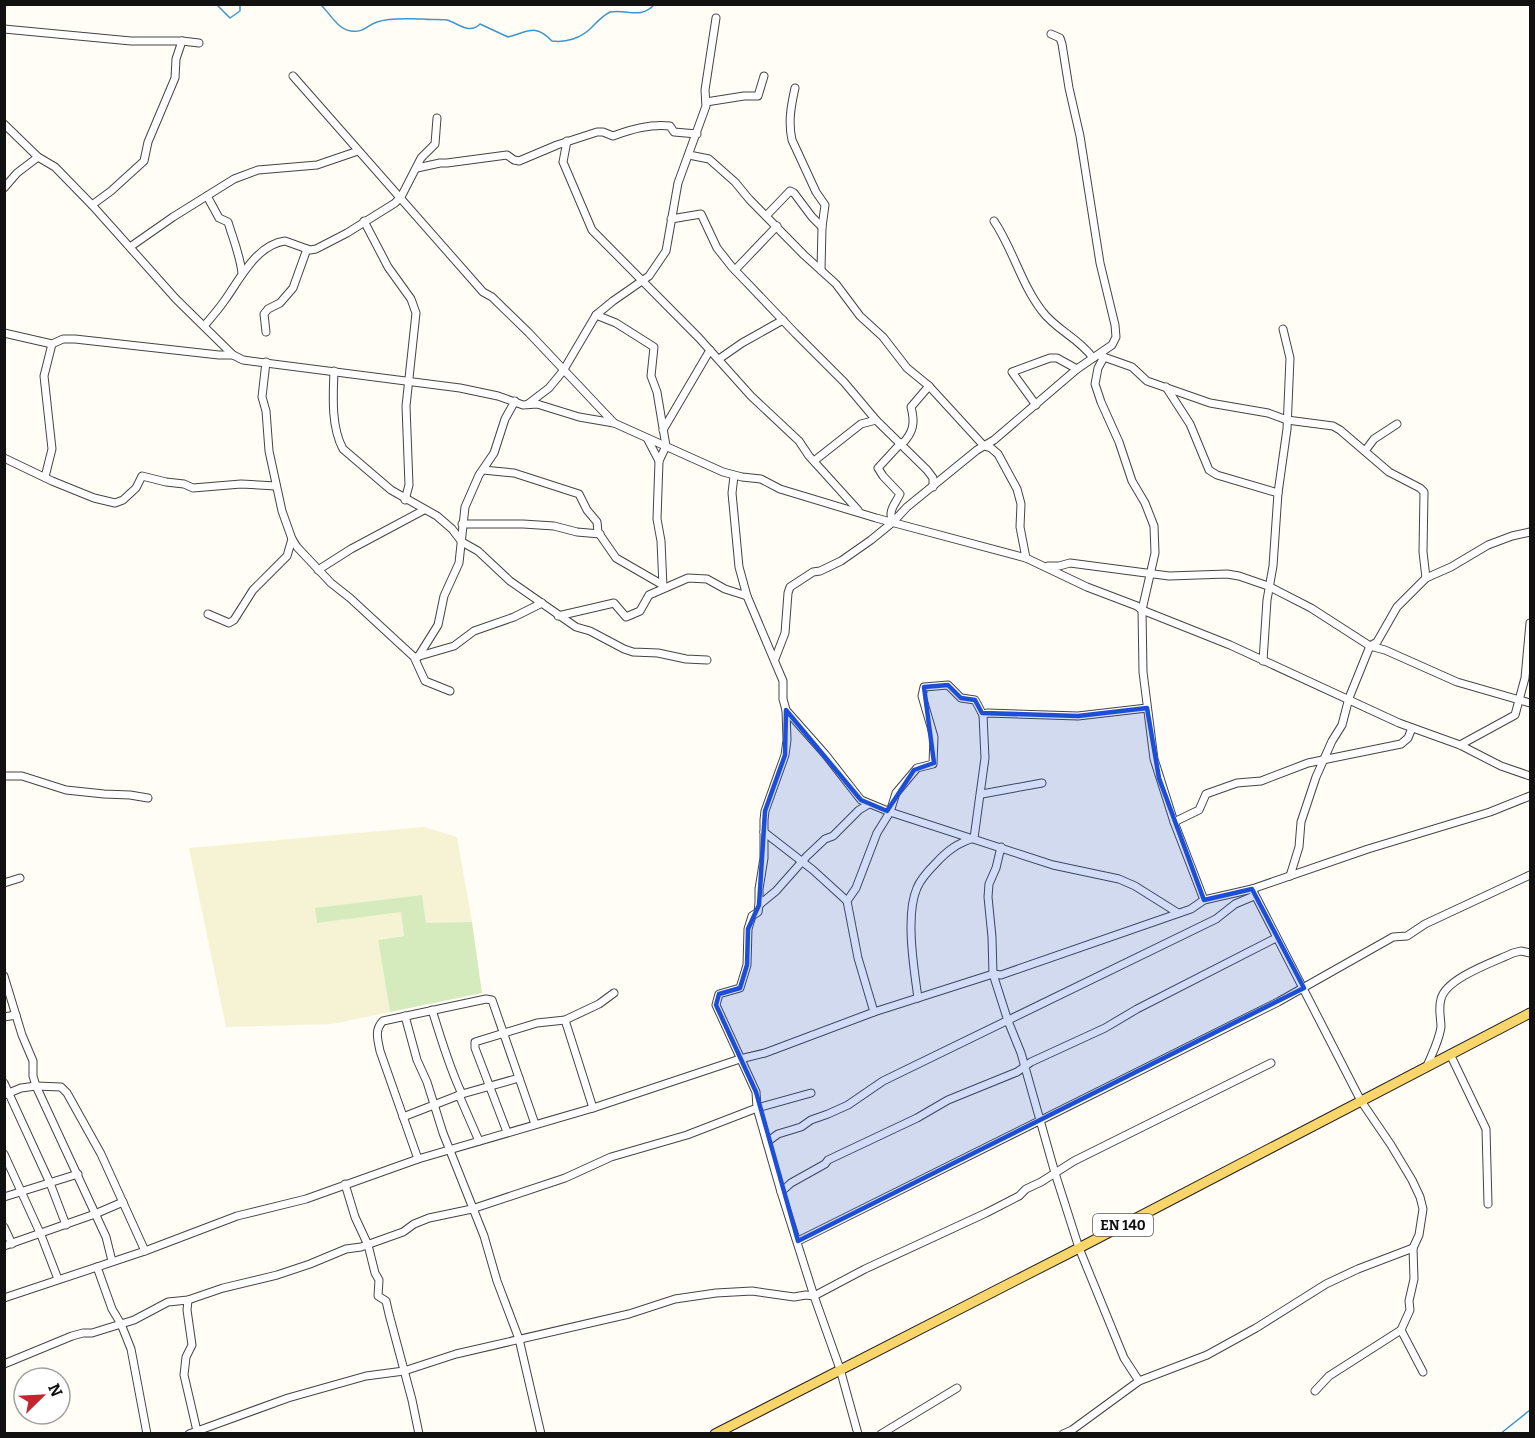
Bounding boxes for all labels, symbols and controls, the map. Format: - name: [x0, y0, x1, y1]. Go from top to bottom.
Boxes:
- road number: EN 140: [1093, 1214, 1153, 1236]
- north arrow: [12, 1366, 72, 1426]
- text: N: [44, 1381, 66, 1400]

